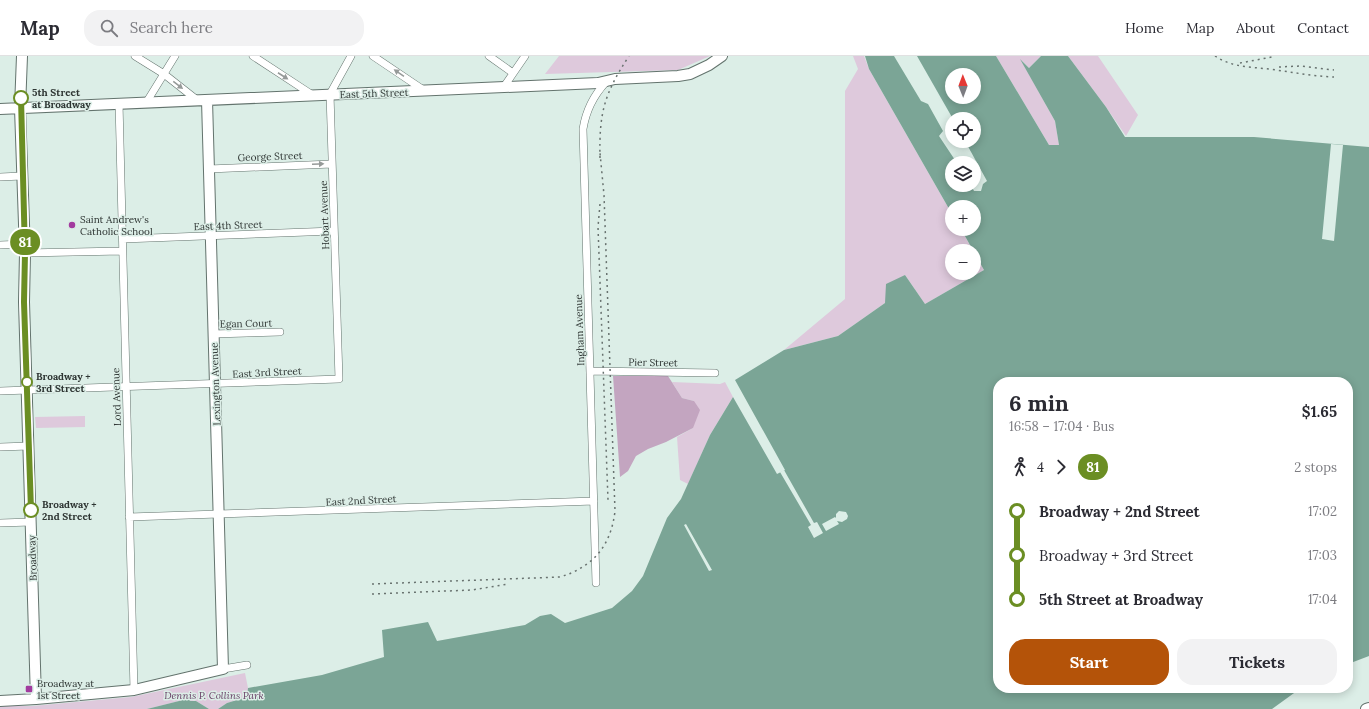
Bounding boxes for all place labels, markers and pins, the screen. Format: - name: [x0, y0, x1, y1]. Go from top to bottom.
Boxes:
- place label: 5th Street at Broadway: [32, 86, 91, 111]
- marker: 5th Street at Broadway: [13, 90, 29, 106]
- place label: Saint Andrew's Catholic School: [80, 213, 153, 238]
- marker: Saint Andrew's Catholic School: [67, 220, 77, 230]
- place label: Broadway + 3rd Street: [36, 370, 91, 395]
- marker: Broadway + 3rd Street: [21, 376, 33, 388]
- place label: Broadway + 2nd Street: [42, 498, 97, 523]
- marker: Broadway + 2nd Street: [23, 502, 39, 518]
- place label: Broadway at 1st Street: [37, 677, 94, 702]
- marker: Broadway at 1st Street: [24, 684, 34, 694]

